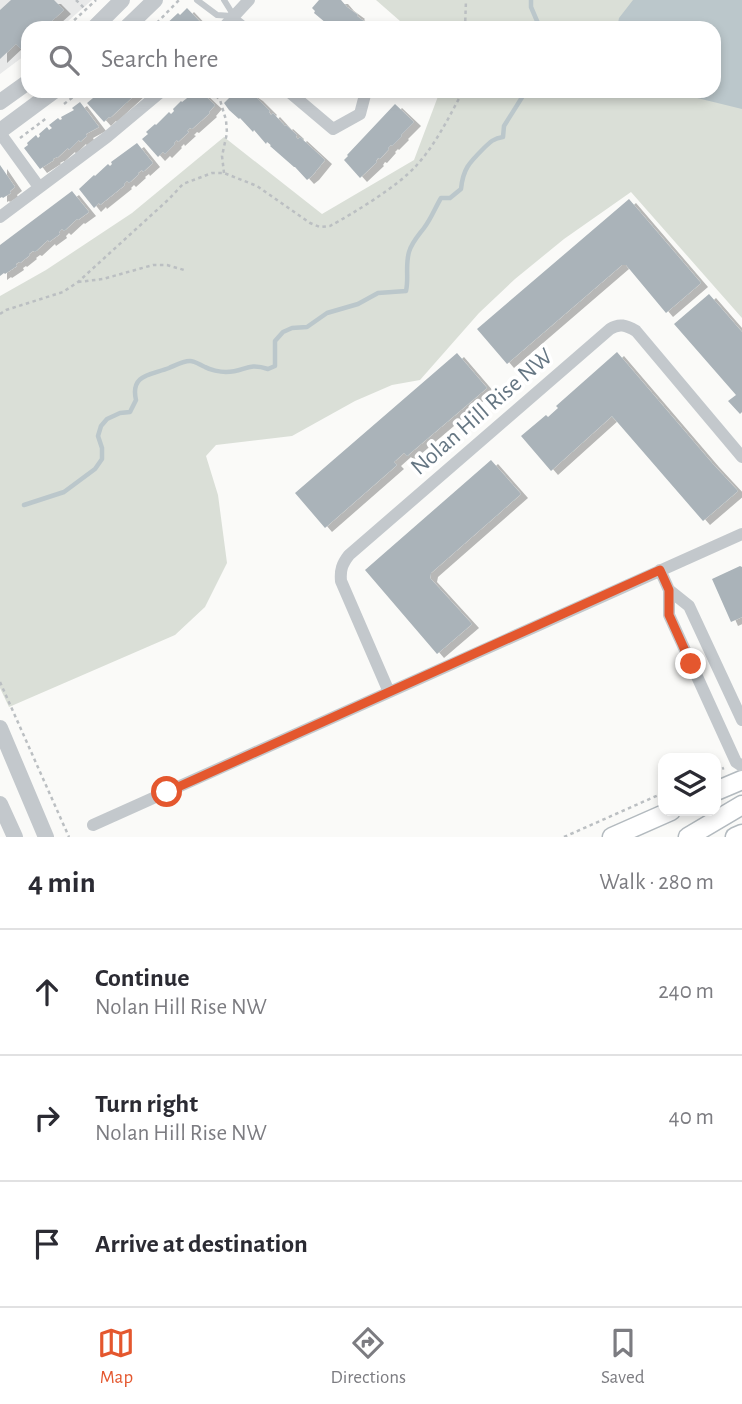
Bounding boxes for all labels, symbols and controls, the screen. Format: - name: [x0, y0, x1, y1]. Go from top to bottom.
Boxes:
- search box: [21, 21, 721, 98]
- icon: search: [45, 41, 83, 79]
- text: Search here: [101, 46, 219, 72]
- street label: Nolan Hill Rise NW: [406, 344, 558, 480]
- route end: [675, 648, 706, 679]
- map controls: [658, 753, 721, 816]
- button: layers: [658, 753, 721, 816]
- route start: [151, 776, 182, 807]
- text: 4 min: [28, 868, 96, 898]
- text: Walk · 280 m: [599, 871, 714, 894]
- text: Continue: [95, 965, 190, 991]
- icon: ahead: [28, 973, 66, 1011]
- text: 240 m: [658, 980, 714, 1003]
- text: Nolan Hill Rise NW: [95, 996, 267, 1019]
- text: Turn right: [95, 1091, 198, 1117]
- icon: right: [28, 1099, 66, 1137]
- text: 40 m: [669, 1106, 714, 1129]
- text: Nolan Hill Rise NW: [95, 1122, 267, 1145]
- icon: arrive: [28, 1225, 66, 1263]
- text: Arrive at destination: [95, 1231, 308, 1257]
- tab: Map: [97, 1324, 135, 1389]
- tab: Directions: [330, 1324, 406, 1389]
- tab: Saved: [601, 1324, 645, 1389]

